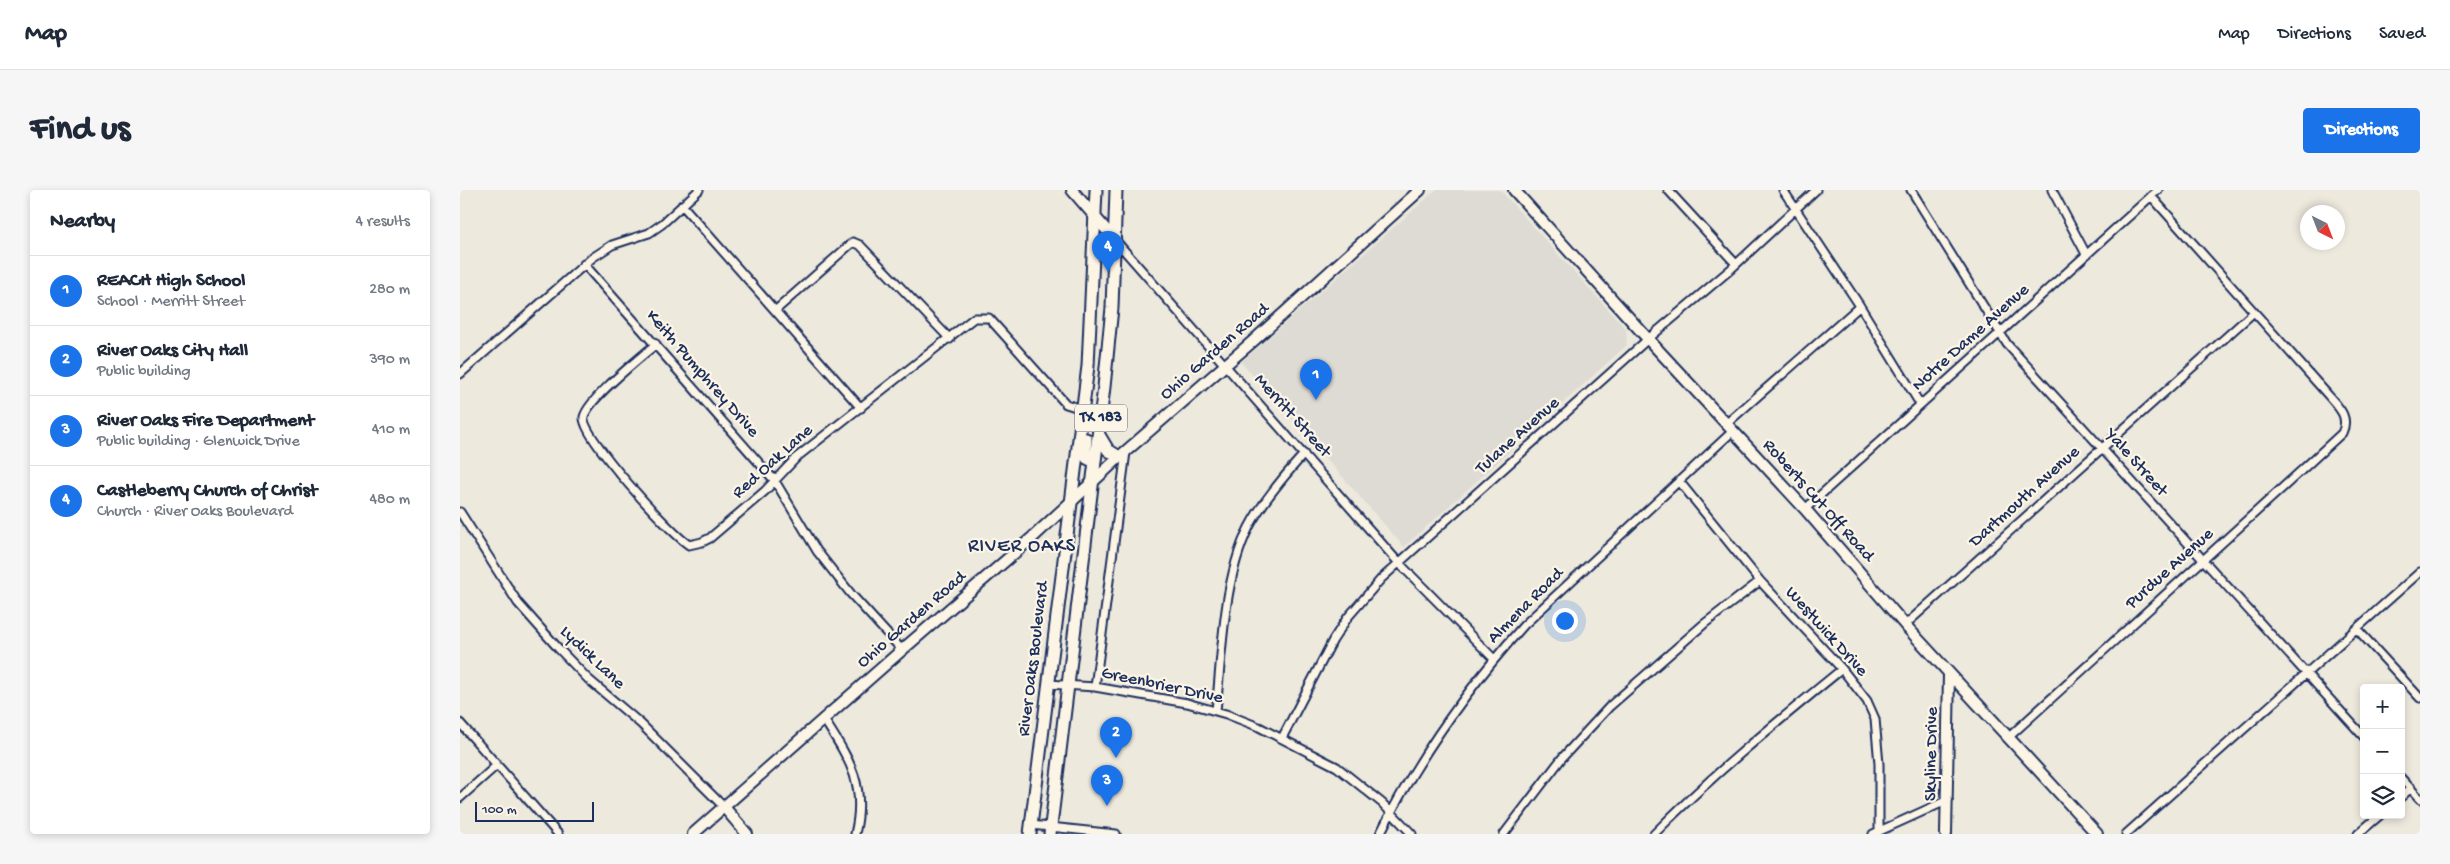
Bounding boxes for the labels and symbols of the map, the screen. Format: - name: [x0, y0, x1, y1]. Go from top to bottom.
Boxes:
- north arrow: [2300, 205, 2345, 250]
- pin: 4: [1092, 231, 1124, 272]
- street label: Notre Dame Avenue: [1908, 279, 2034, 396]
- street label: Ohio Garden Road: [1156, 298, 1275, 405]
- street label: Keith Pumphrey Drive: [641, 306, 764, 443]
- pin: 1: [1300, 359, 1332, 400]
- street label: Merritt Street: [1249, 370, 1336, 463]
- street label: Tulane Avenue: [1471, 392, 1565, 480]
- road number: TX 183: [1075, 404, 1127, 432]
- street label: Red Oak Lane: [728, 420, 818, 504]
- street label: Yale Street: [2099, 423, 2173, 502]
- street label: Roberts Cut Off Road: [1758, 435, 1879, 568]
- street label: Dartmouth Avenue: [1965, 441, 2085, 553]
- street label: Purdue Avenue: [2121, 523, 2219, 615]
- district label: RIVER OAKS: [968, 536, 1076, 559]
- street label: Almena Road: [1484, 563, 1569, 648]
- street label: Ohio Garden Road: [853, 566, 972, 673]
- street label: River Oaks Boulevard: [1014, 579, 1054, 738]
- street label: Westwick Drive: [1780, 583, 1872, 682]
- your location: [1552, 608, 1578, 634]
- street label: Lydick Lane: [555, 622, 630, 695]
- street label: Greenbrier Drive: [1099, 663, 1225, 709]
- street label: Skyline Drive: [1921, 706, 1943, 801]
- pin: 2: [1100, 717, 1132, 758]
- pin: 3: [1091, 765, 1123, 806]
- scale bar: [475, 799, 594, 822]

